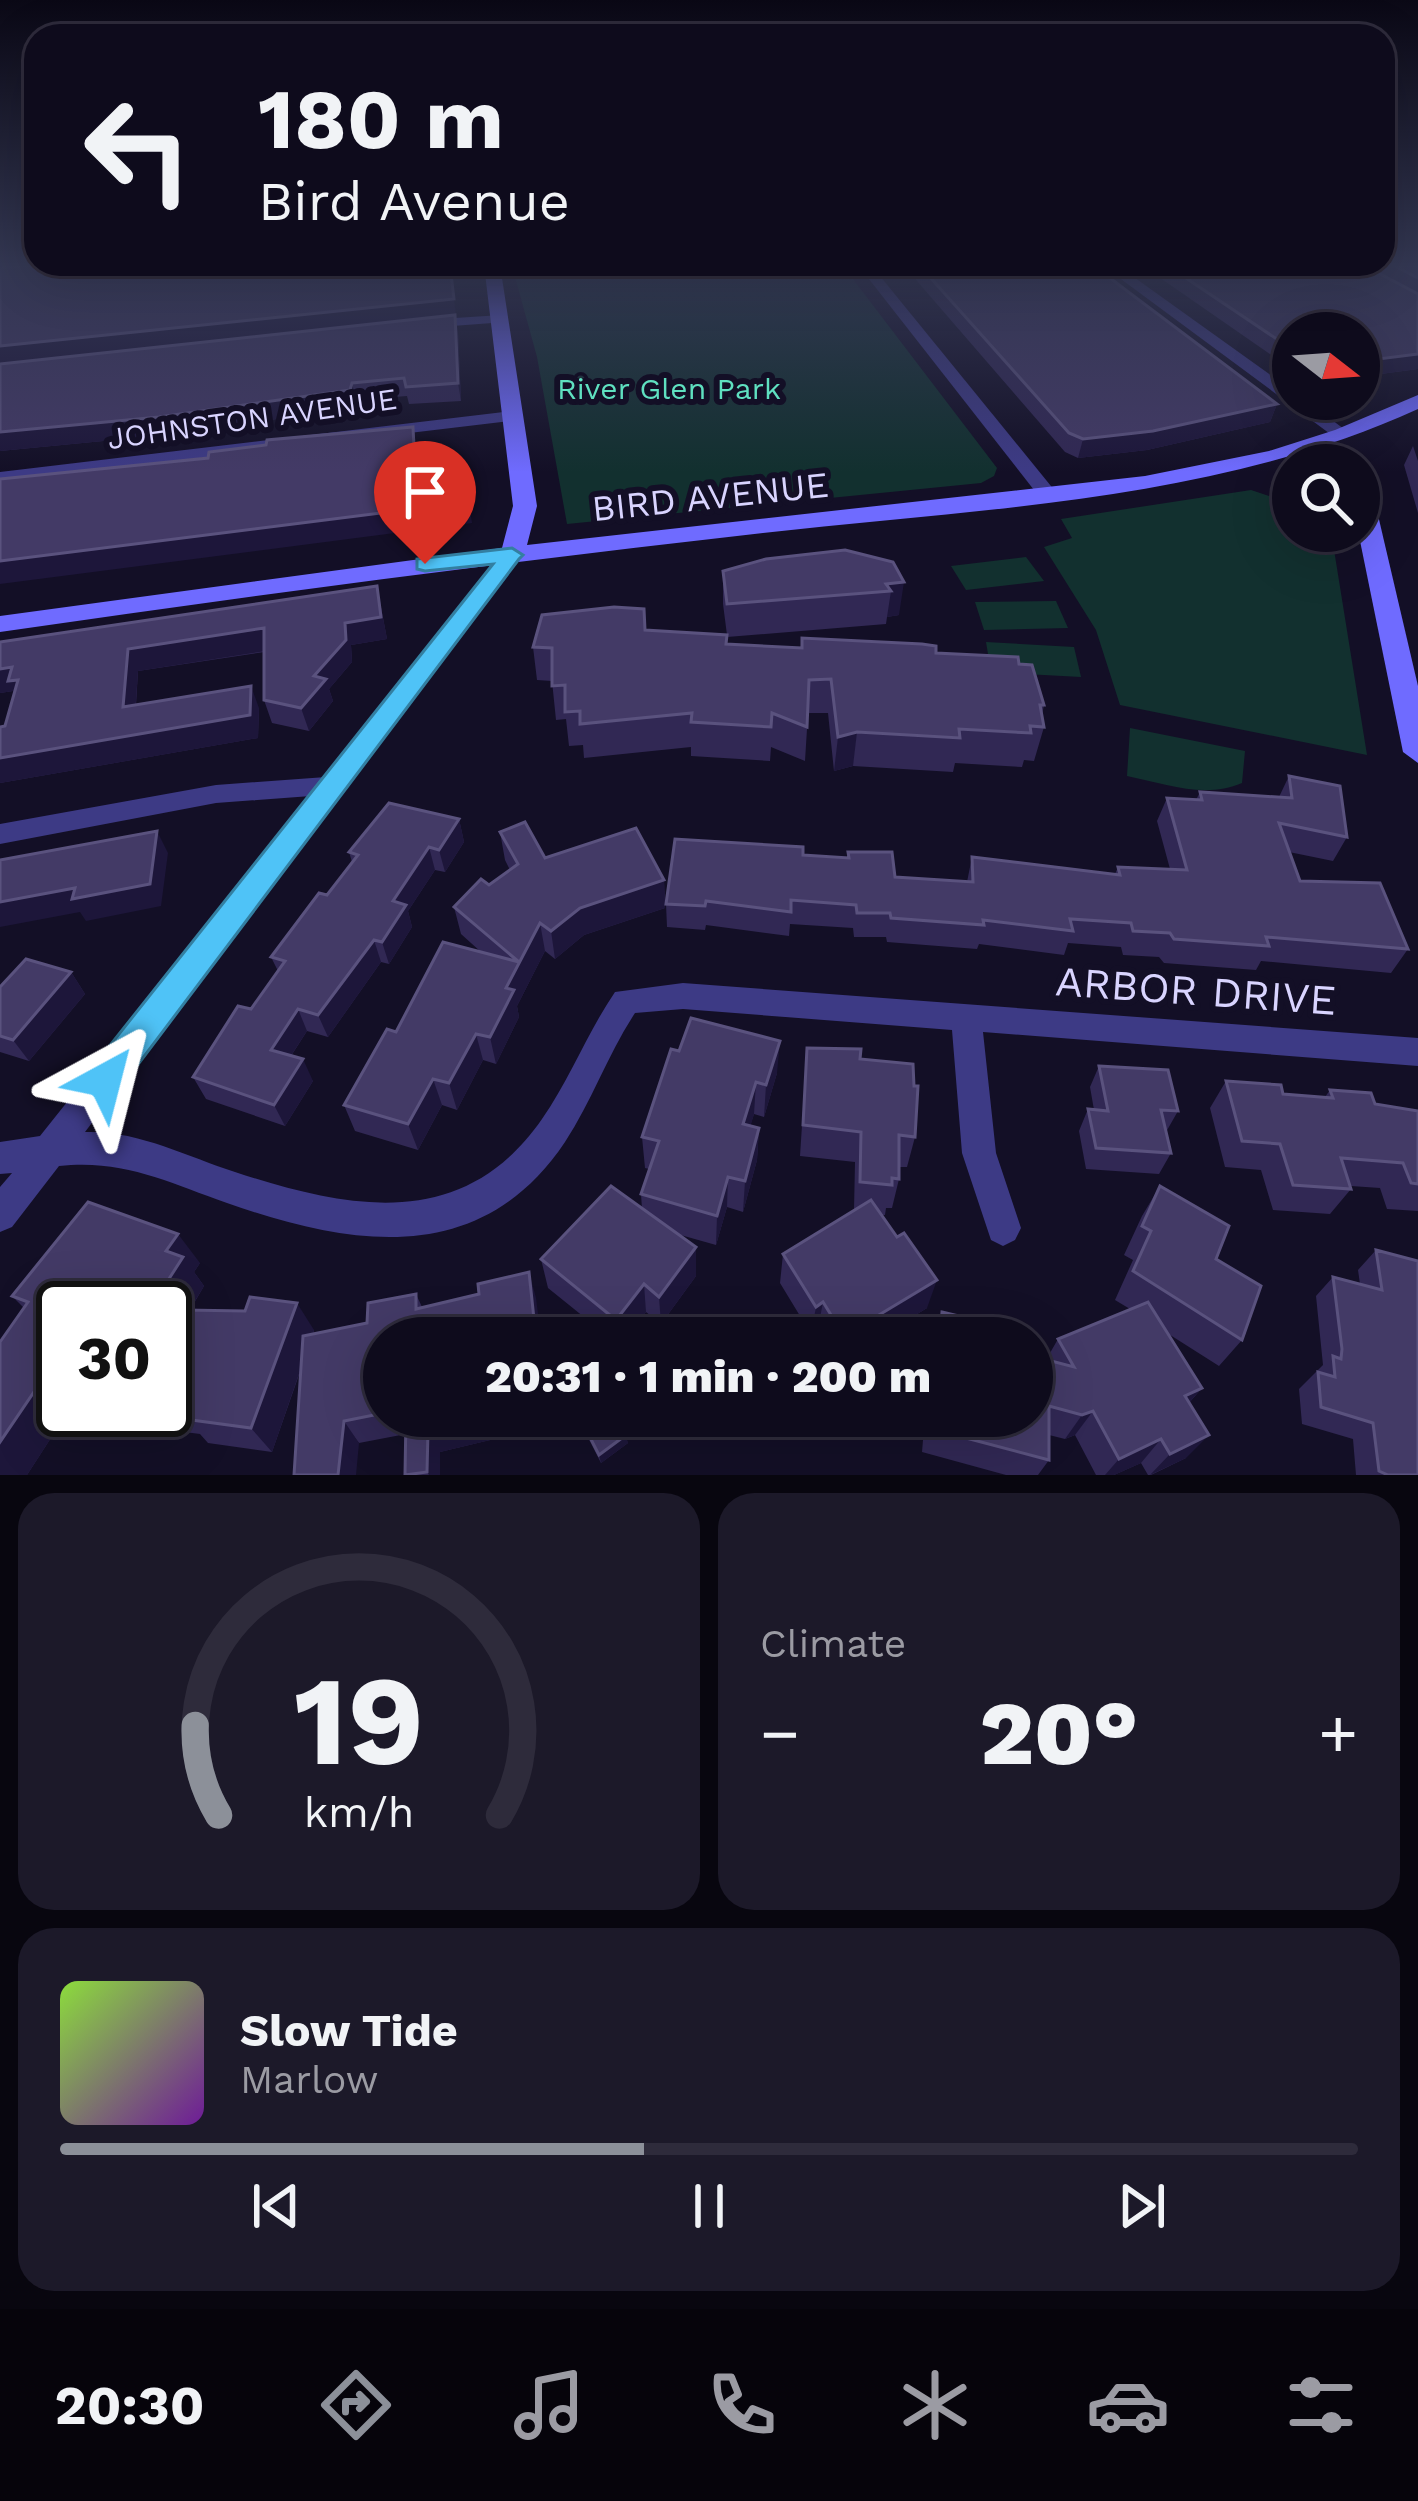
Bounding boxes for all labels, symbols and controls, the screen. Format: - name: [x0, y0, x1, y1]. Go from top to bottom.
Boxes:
- text: 180 m: [258, 70, 504, 168]
- icon: left: [60, 72, 216, 228]
- text: Bird Avenue: [258, 170, 570, 233]
- north arrow: [1272, 312, 1380, 420]
- map controls: [1272, 312, 1380, 552]
- park label: River Glen Park: [557, 371, 781, 406]
- street label: JOHNSTON AVENUE: [105, 381, 399, 456]
- pin: [374, 441, 476, 564]
- button: search: [1272, 444, 1380, 552]
- icon: arrive: [392, 459, 458, 525]
- street label: BIRD AVENUE: [590, 464, 830, 530]
- street label: ARBOR DRIVE: [1054, 956, 1338, 1025]
- position arrow: [42, 1017, 168, 1143]
- speed limit sign: 30: [36, 1281, 192, 1437]
- text: 20:31 · 1 min · 200 m: [485, 1350, 931, 1403]
- text: Climate: [760, 1621, 906, 1666]
- text: 19: [294, 1648, 424, 1794]
- text: 20°: [980, 1680, 1138, 1786]
- text: −: [760, 1695, 800, 1772]
- text: +: [1318, 1695, 1358, 1772]
- text: km/h: [304, 1786, 414, 1836]
- text: Slow Tide: [240, 2004, 458, 2057]
- text: Marlow: [240, 2057, 378, 2102]
- icon: previous: [243, 2173, 309, 2239]
- icon: pause: [676, 2173, 742, 2239]
- icon: next: [1109, 2173, 1175, 2239]
- icon: directions: [314, 2363, 398, 2447]
- icon: music: [507, 2363, 591, 2447]
- icon: phone: [700, 2363, 784, 2447]
- icon: climate: [893, 2363, 977, 2447]
- icon: car: [1086, 2363, 1170, 2447]
- icon: filters: [1279, 2363, 1363, 2447]
- text: 20:30: [55, 2374, 205, 2437]

